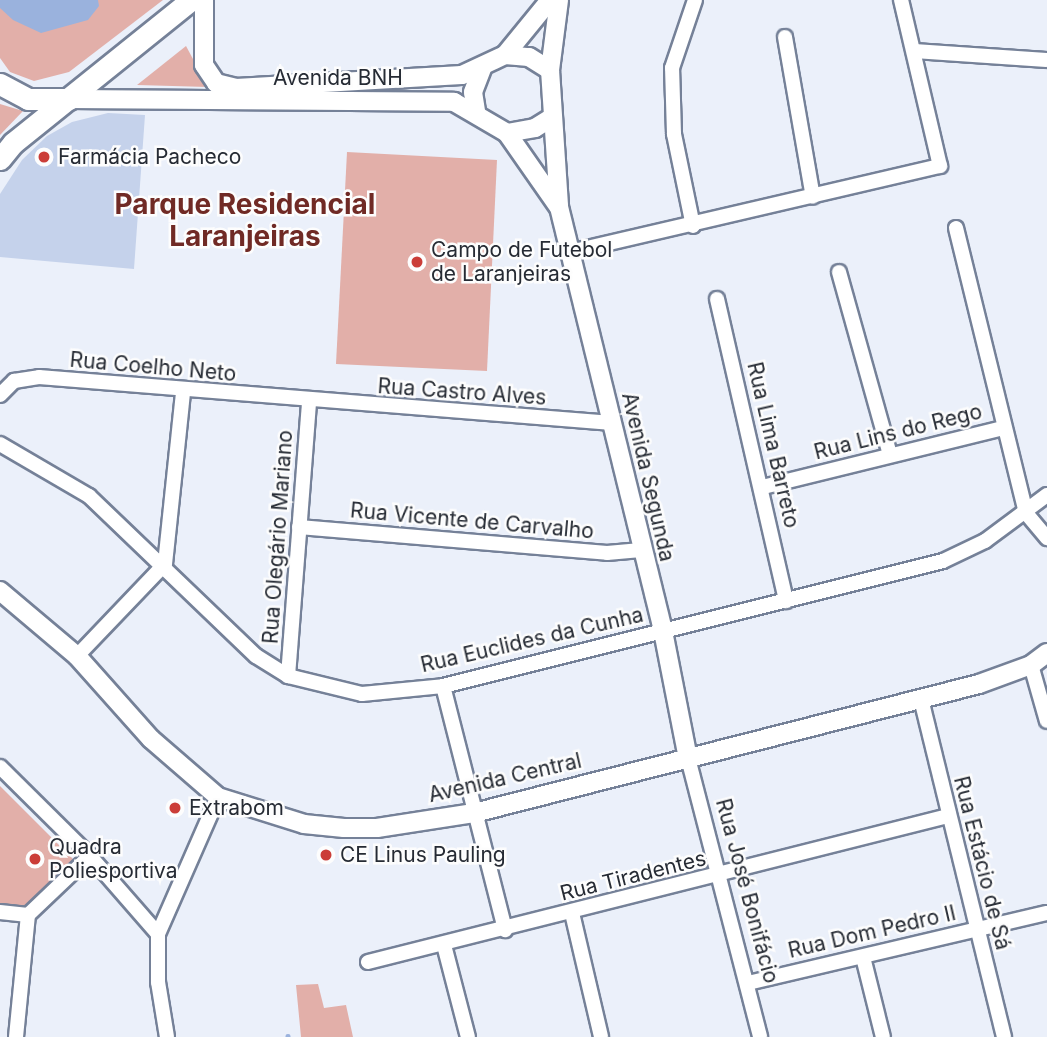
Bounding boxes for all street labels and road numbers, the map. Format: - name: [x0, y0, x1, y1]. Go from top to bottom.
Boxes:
- street label: Avenida BNH: [273, 65, 403, 91]
- street label: Rua Coelho Neto: [69, 347, 237, 387]
- street label: Rua Lima Barreto: [742, 360, 804, 530]
- street label: Rua Castro Alves: [377, 374, 547, 410]
- street label: Avenida Segunda: [616, 390, 680, 564]
- street label: Rua Lins do Rego: [811, 399, 985, 465]
- street label: Rua Olegário Mariano: [258, 429, 298, 645]
- street label: Rua Vicente de Carvalho: [349, 498, 595, 544]
- street label: Rua Euclides da Cunha: [418, 602, 646, 678]
- street label: Avenida Central: [426, 748, 584, 808]
- street label: Rua Estácio de Sá: [948, 774, 1016, 952]
- street label: Rua José Bonifácio: [710, 796, 784, 986]
- street label: Rua Tiradentes: [557, 846, 709, 906]
- street label: Rua Dom Pedro II: [786, 900, 958, 964]

